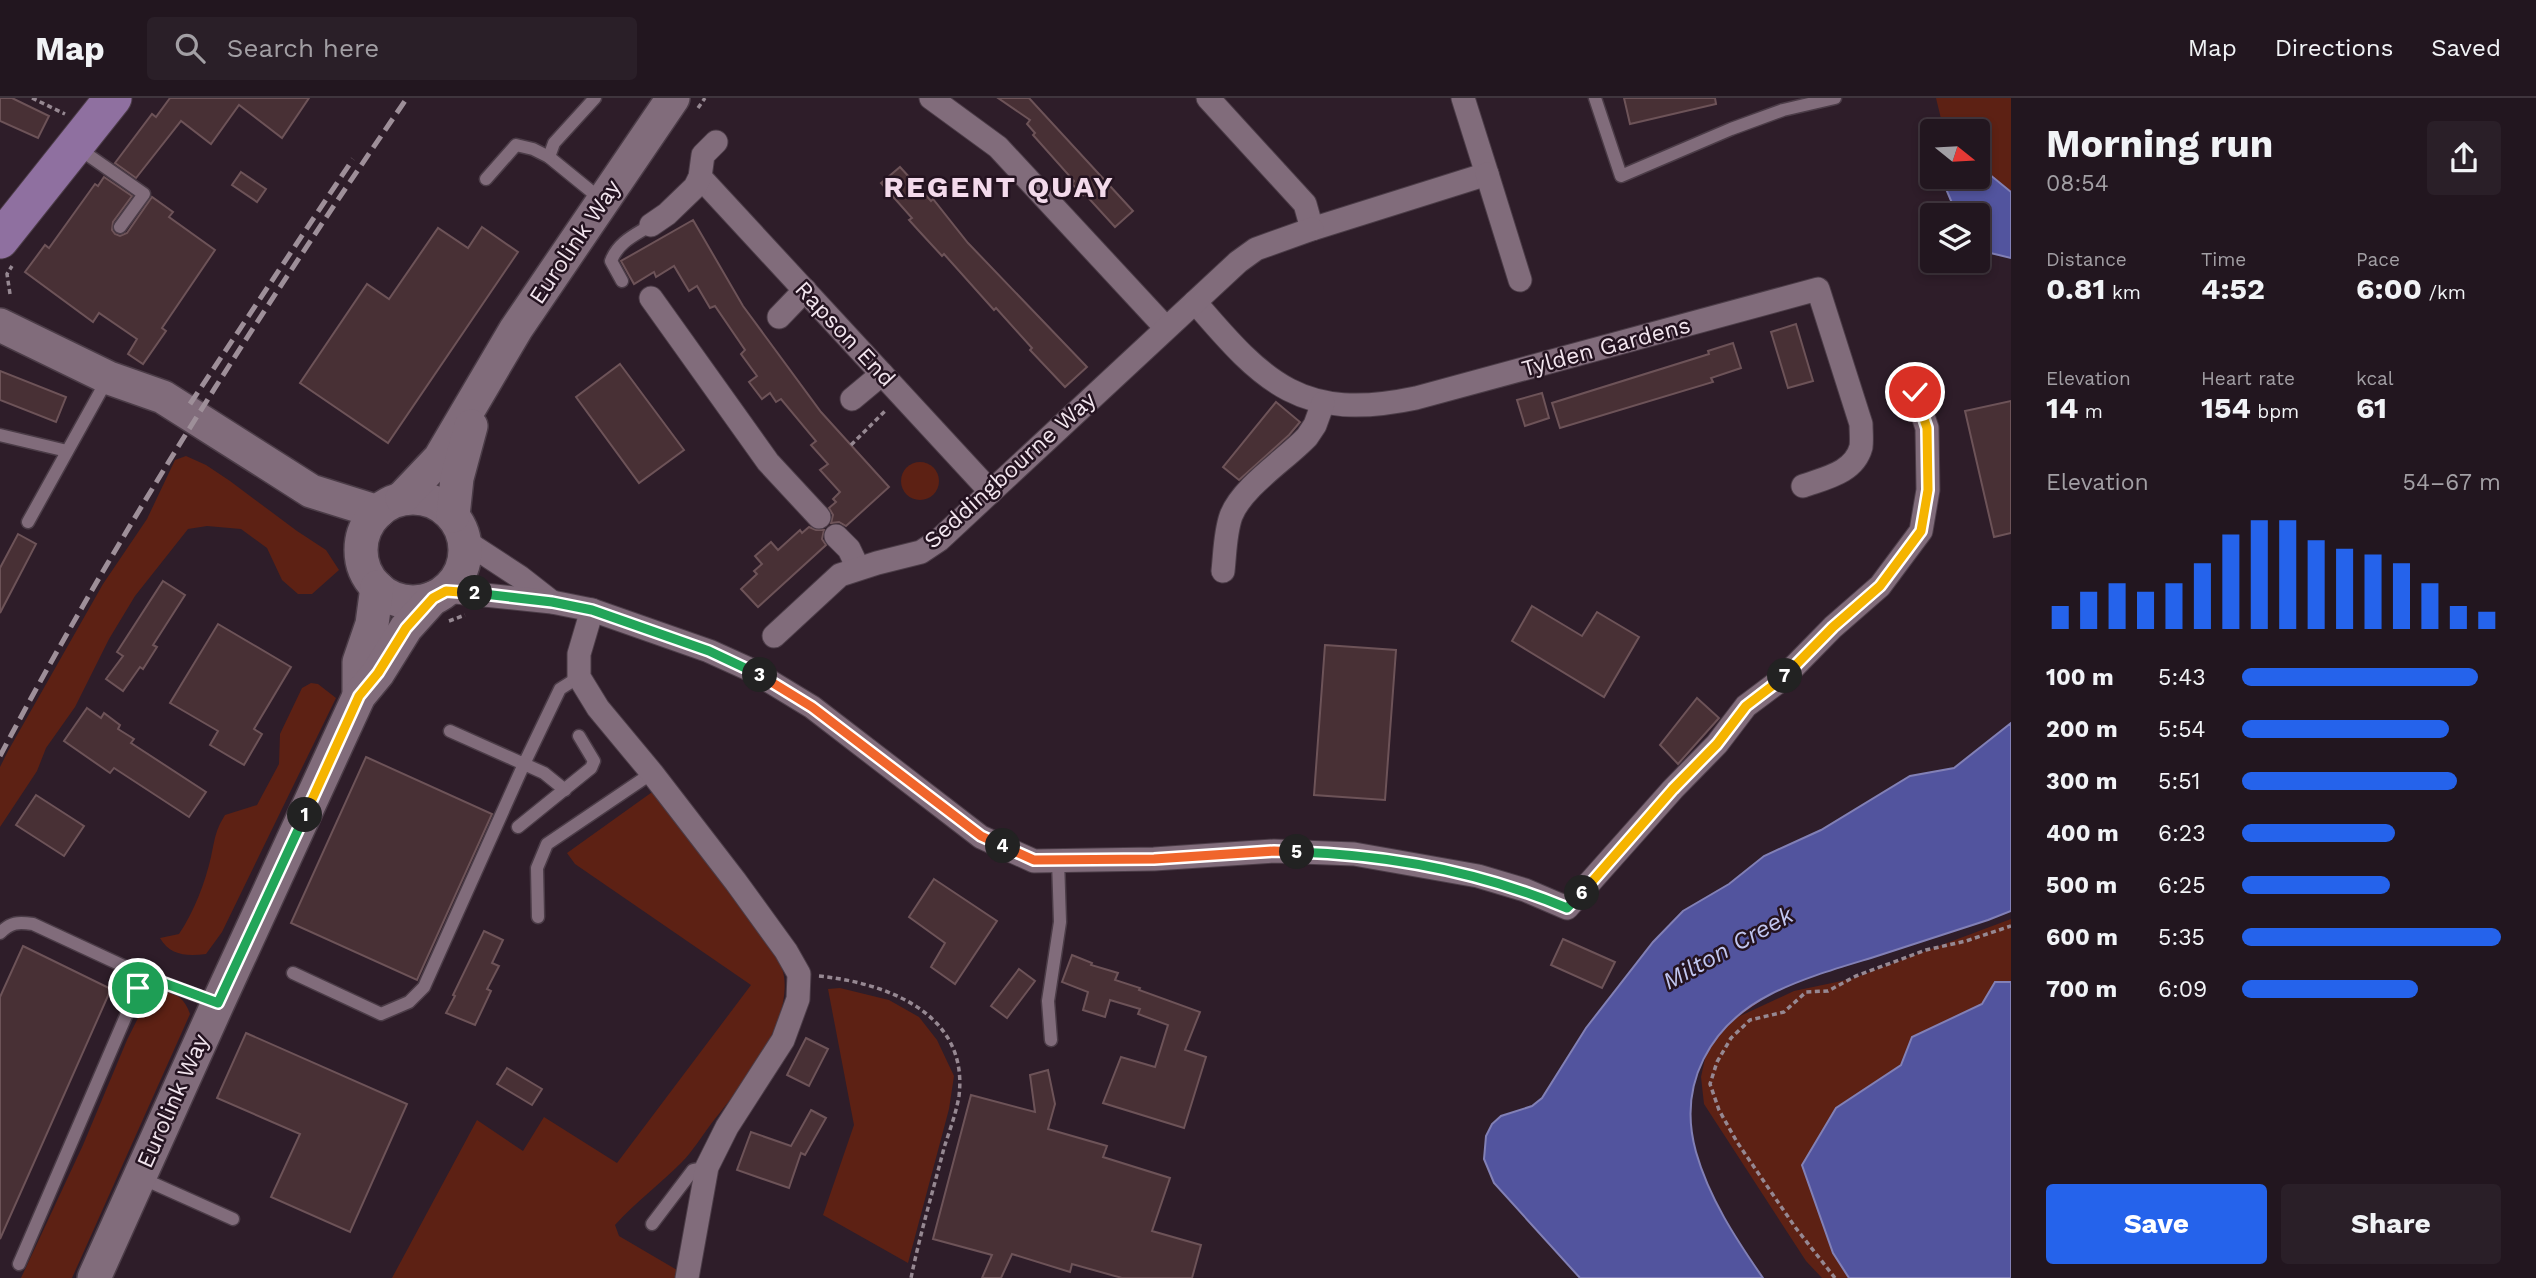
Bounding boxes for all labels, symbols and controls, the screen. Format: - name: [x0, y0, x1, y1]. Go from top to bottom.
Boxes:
- search box: [147, 17, 637, 80]
- text: Map: [35, 29, 105, 68]
- icon: search: [171, 29, 209, 67]
- text: Search here: [227, 33, 379, 63]
- text: Map: [2188, 34, 2237, 62]
- text: Directions: [2275, 34, 2393, 62]
- text: Saved: [2431, 34, 2501, 62]
- north arrow: [1920, 119, 1990, 189]
- map controls: [1920, 119, 1990, 273]
- button: share: [2427, 121, 2501, 195]
- text: Morning run: [2046, 122, 2273, 166]
- district label: REGENT QUAY: [883, 169, 1115, 204]
- text: 08:54: [2046, 170, 2109, 197]
- street label: Eurolink Way: [524, 175, 627, 309]
- button: layers: [1920, 203, 1990, 273]
- text: Distance: [2046, 248, 2127, 271]
- text: Time: [2201, 248, 2246, 271]
- text: Pace: [2356, 248, 2400, 271]
- text: 0.81: [2046, 271, 2105, 306]
- text: 4:52: [2201, 271, 2265, 306]
- text: 6:00: [2356, 271, 2422, 306]
- street label: Rapson End: [789, 276, 901, 392]
- text: km: [2105, 281, 2141, 304]
- text: /km: [2422, 281, 2466, 304]
- street label: Tylden Gardens: [1519, 312, 1693, 382]
- pin: [1885, 362, 1945, 422]
- text: Elevation: [2046, 367, 2131, 390]
- text: Heart rate: [2201, 367, 2295, 390]
- text: kcal: [2356, 367, 2394, 390]
- icon: check: [1896, 373, 1934, 411]
- street label: Seddingbourne Way: [919, 386, 1101, 554]
- text: 14: [2046, 390, 2078, 425]
- text: 154: [2201, 390, 2251, 425]
- text: 61: [2356, 390, 2387, 425]
- text: m: [2078, 400, 2103, 423]
- text: bpm: [2251, 400, 2299, 423]
- text: Elevation: [2046, 469, 2149, 496]
- text: 54–67 m: [2403, 469, 2501, 496]
- pin: 2: [458, 575, 492, 610]
- text: 2: [469, 581, 480, 604]
- pin: 3: [742, 658, 778, 692]
- pin: 7: [1768, 658, 1802, 694]
- text: 3: [754, 663, 765, 686]
- text: 7: [1779, 664, 1790, 687]
- text: 100 m: [2046, 664, 2114, 691]
- text: 5:43: [2158, 664, 2206, 691]
- text: 200 m: [2046, 716, 2118, 743]
- text: 5:54: [2158, 716, 2206, 743]
- text: 300 m: [2046, 768, 2117, 795]
- text: 5:51: [2158, 768, 2201, 795]
- pin: 1: [288, 798, 322, 832]
- text: 1: [300, 803, 309, 826]
- text: 400 m: [2046, 820, 2119, 847]
- text: 6:23: [2158, 820, 2206, 847]
- pin: 4: [986, 828, 1020, 864]
- text: 4: [996, 834, 1009, 857]
- pin: 5: [1280, 834, 1314, 870]
- text: 5: [1291, 840, 1302, 863]
- text: 500 m: [2046, 872, 2117, 899]
- text: 6:25: [2158, 872, 2206, 899]
- pin: 6: [1564, 876, 1600, 910]
- text: 6: [1576, 881, 1587, 904]
- water label: Milton Creek: [1658, 900, 1799, 995]
- text: 600 m: [2046, 924, 2118, 951]
- text: 5:35: [2158, 924, 2205, 951]
- pin: [108, 958, 168, 1018]
- icon: arrive: [119, 969, 157, 1007]
- text: 700 m: [2046, 976, 2117, 1003]
- text: 6:09: [2158, 976, 2207, 1003]
- street label: Eurolink Way: [131, 1030, 215, 1172]
- button: Save: [2046, 1184, 2267, 1264]
- button: Share: [2281, 1184, 2501, 1264]

